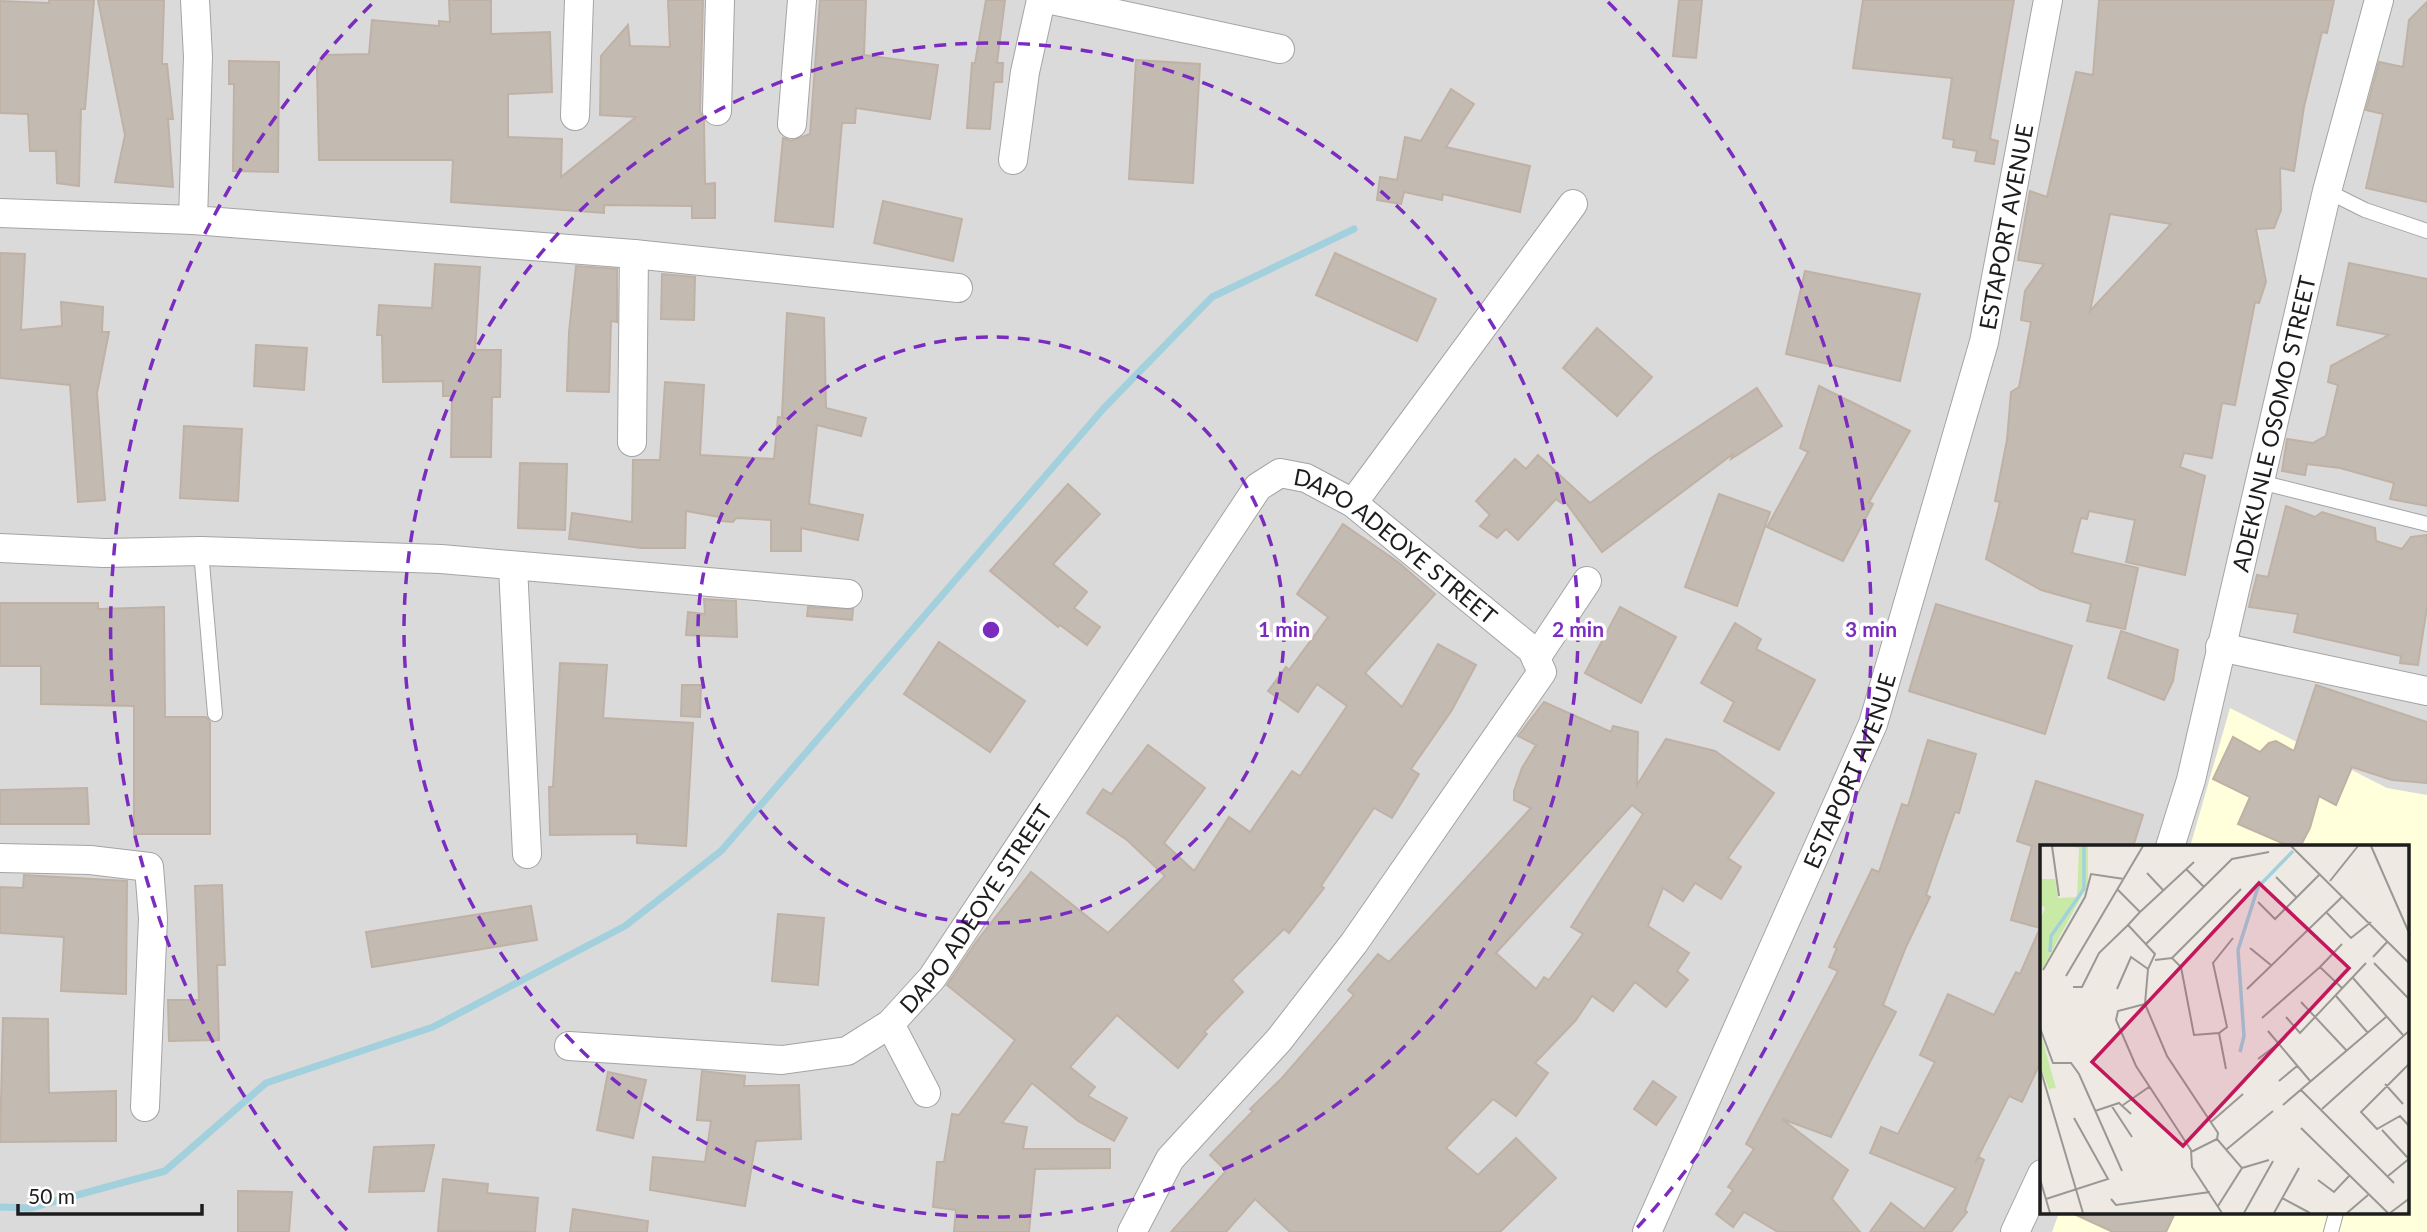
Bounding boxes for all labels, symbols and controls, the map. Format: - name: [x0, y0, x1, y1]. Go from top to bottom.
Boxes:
- street label: ESTAPORT AVENUE: [1973, 122, 2038, 332]
- street label: ADEKUNLE OSOMO STREET: [2226, 273, 2321, 574]
- street label: DAPO ADEOYE STREET: [1292, 462, 1503, 630]
- text: 1 min: [1258, 616, 1310, 641]
- text: 2 min: [1552, 616, 1604, 641]
- text: 3 min: [1845, 616, 1897, 641]
- centre of rings: [979, 618, 1003, 642]
- street label: ESTAPORT AVENUE: [1797, 670, 1901, 872]
- street label: DAPO ADEOYE STREET: [893, 799, 1058, 1018]
- inset map: [2040, 845, 2410, 1214]
- scale bar: [18, 1172, 201, 1216]
- text: 50 m: [28, 1183, 75, 1208]

